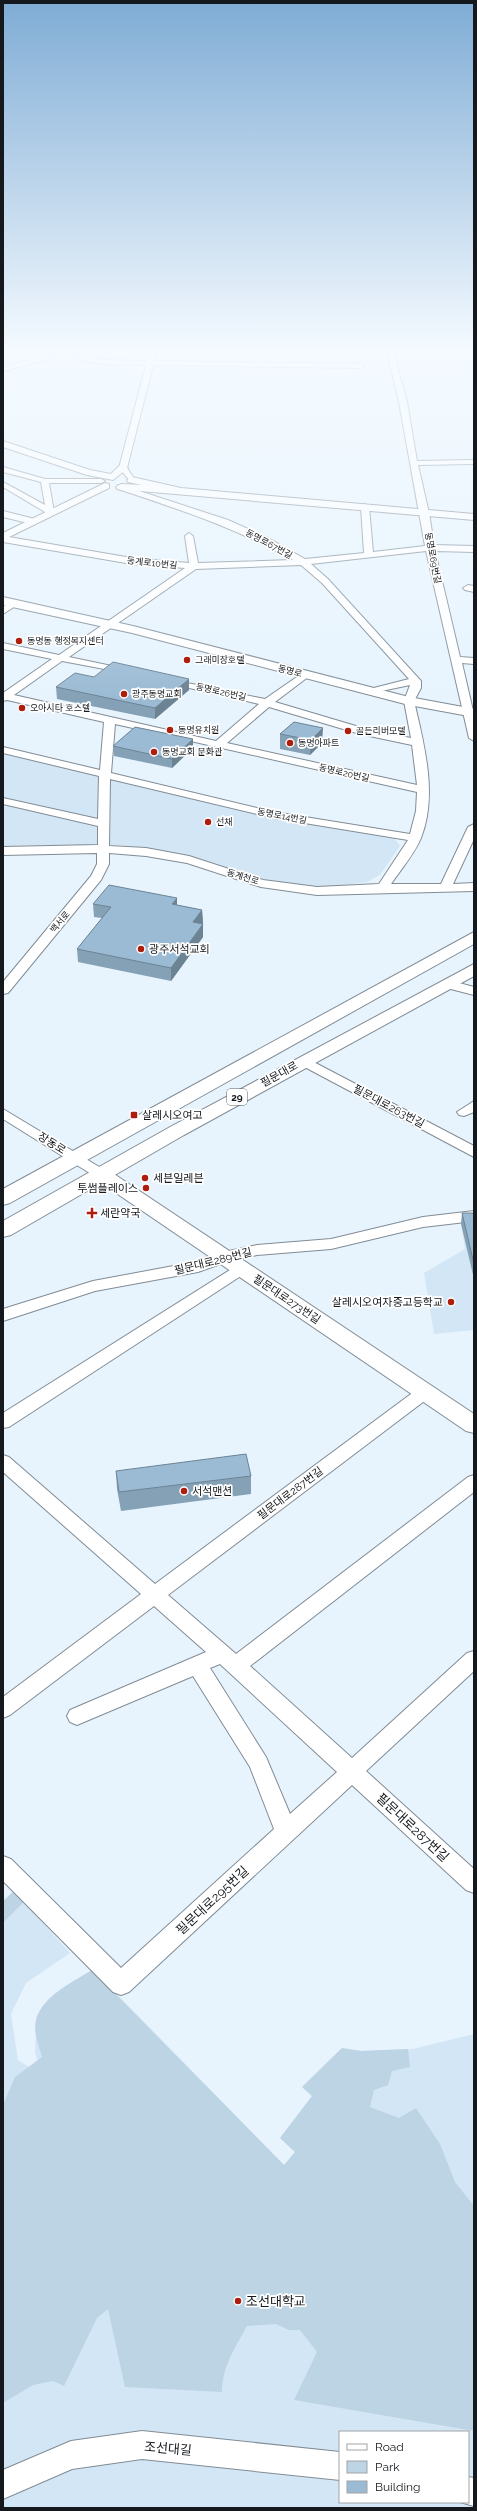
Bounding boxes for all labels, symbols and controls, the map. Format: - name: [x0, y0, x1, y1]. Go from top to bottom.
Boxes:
- street label: 동명로67번길: [244, 527, 294, 561]
- street label: 동명로69번길: [423, 531, 443, 585]
- street label: 동계로10번길: [126, 555, 178, 571]
- marker: 동명동 행정복지센터: [14, 636, 24, 646]
- place label: 동명동 행정복지센터: [27, 636, 104, 646]
- marker: 그래미장호텔: [182, 655, 192, 665]
- place label: 그래미장호텔: [195, 655, 245, 665]
- street label: 동명로: [277, 663, 303, 679]
- street label: 동명로26번길: [195, 681, 247, 703]
- marker: 광주동명교회: [119, 689, 129, 699]
- place label: 광주동명교회: [132, 689, 182, 699]
- marker: 오아시타 호스텔: [17, 703, 27, 713]
- place label: 오아시타 호스텔: [30, 703, 90, 713]
- marker: 동명유치원: [165, 725, 175, 735]
- place label: 동명유치원: [178, 725, 219, 735]
- marker: 골든리버모텔: [343, 726, 353, 736]
- place label: 골든리버모텔: [356, 726, 406, 736]
- marker: 동명아파트: [285, 738, 295, 748]
- place label: 동명아파트: [298, 738, 339, 748]
- marker: 동명교회 문화관: [149, 747, 159, 757]
- place label: 동명교회 문화관: [162, 747, 223, 757]
- street label: 동명로20번길: [318, 762, 370, 784]
- street label: 동명로14번길: [256, 806, 308, 826]
- marker: 선채: [203, 817, 213, 827]
- place label: 선채: [216, 817, 233, 827]
- street label: 동계천로: [226, 866, 261, 887]
- street label: 백서로: [48, 909, 72, 935]
- place label: 광주서석교회: [149, 943, 210, 956]
- marker: 광주서석교회: [136, 944, 146, 954]
- street label: 필문대로: [258, 1059, 300, 1090]
- street label: 필문대로263번길: [351, 1082, 427, 1131]
- road number: 29: [227, 1089, 247, 1105]
- place label: 살레시오여고: [142, 1109, 203, 1122]
- marker: 살레시오여고: [129, 1110, 139, 1120]
- street label: 장동로: [35, 1130, 68, 1157]
- place label: 세븐일레븐: [153, 1172, 204, 1185]
- marker: 세븐일레븐: [140, 1173, 150, 1183]
- place label: 투썸플레이스: [77, 1182, 138, 1195]
- marker: 투썸플레이스: [141, 1183, 151, 1193]
- place label: 세란약국: [100, 1207, 140, 1220]
- marker: 세란약국: [87, 1208, 97, 1218]
- street label: 필문대로289번길: [173, 1246, 253, 1277]
- street label: 필문대로273번길: [251, 1272, 323, 1327]
- place label: 살레시오여자중고등학교: [332, 1296, 443, 1309]
- marker: 살레시오여자중고등학교: [446, 1297, 456, 1307]
- street label: 필문대로287번길: [255, 1464, 326, 1522]
- place label: 서석맨션: [192, 1485, 232, 1498]
- marker: 서석맨션: [179, 1486, 189, 1496]
- street label: 필문대로287번길: [373, 1790, 452, 1865]
- street label: 필문대로295번길: [173, 1863, 252, 1938]
- place label: 조선대학교: [246, 2294, 306, 2309]
- marker: 조선대학교: [233, 2296, 243, 2306]
- legend: [339, 2431, 469, 2503]
- street label: 조선대길: [143, 2439, 192, 2458]
- text: Road: [375, 2440, 404, 2454]
- text: Park: [375, 2460, 400, 2474]
- text: Building: [375, 2480, 421, 2494]

